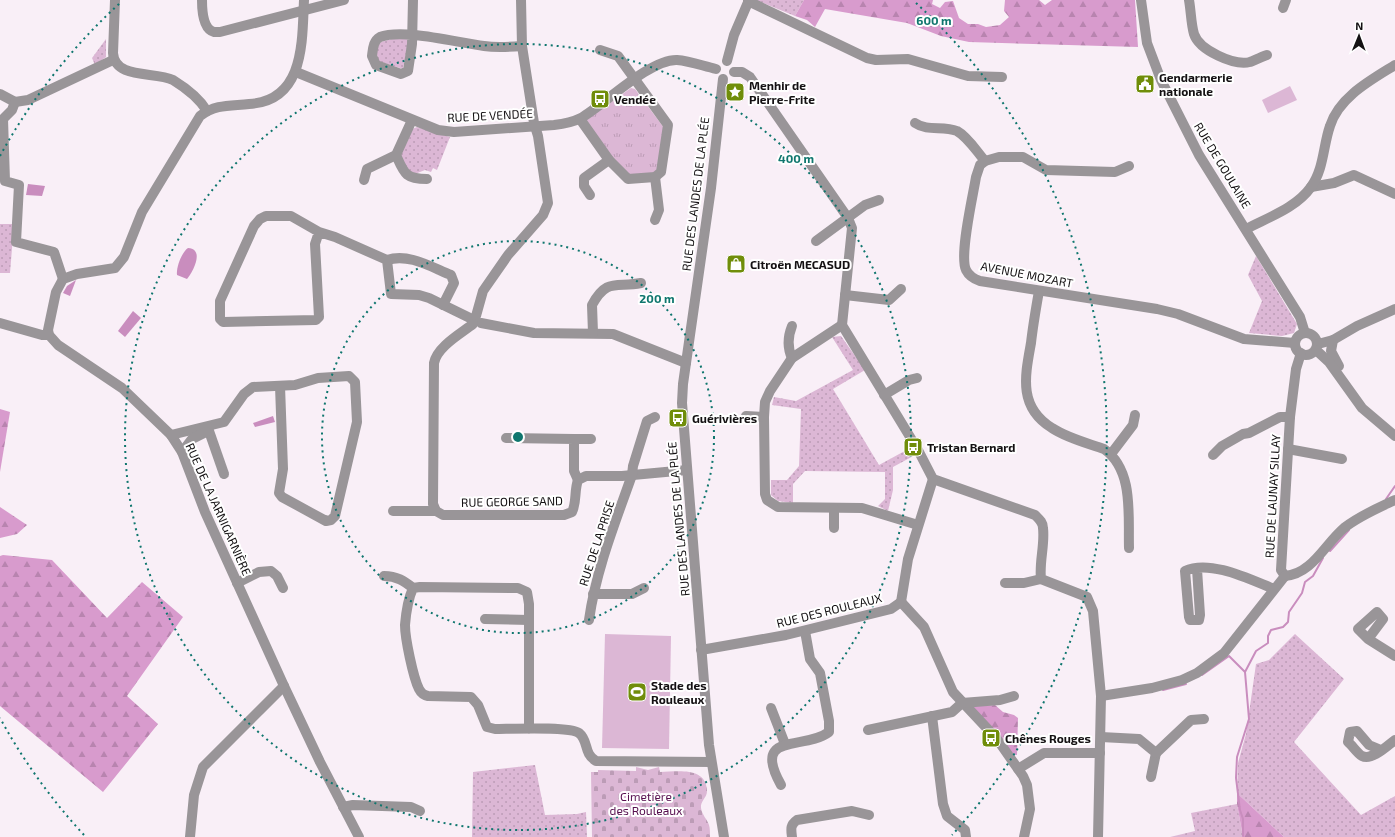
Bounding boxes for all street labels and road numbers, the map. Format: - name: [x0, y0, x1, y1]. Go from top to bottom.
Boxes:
- street label: RUE DE VENDÉE: [447, 106, 533, 124]
- street label: RUE DES LANDES DE LA PLÉE: [679, 116, 711, 272]
- street label: RUE DE GOULAINE: [1192, 120, 1254, 211]
- street label: AVENUE MOZART: [980, 258, 1074, 290]
- street label: RUE DE LAUNAY SILLAY: [1262, 434, 1282, 558]
- street label: RUE DE LA JARNIGARNIÈRE: [183, 441, 255, 578]
- street label: RUE DES LANDES DE LA PLÉE: [664, 441, 692, 597]
- street label: RUE GEORGE SAND: [461, 493, 563, 509]
- street label: RUE DE LA PRISE: [576, 498, 617, 588]
- street label: RUE DES ROULEAUX: [775, 590, 884, 630]

